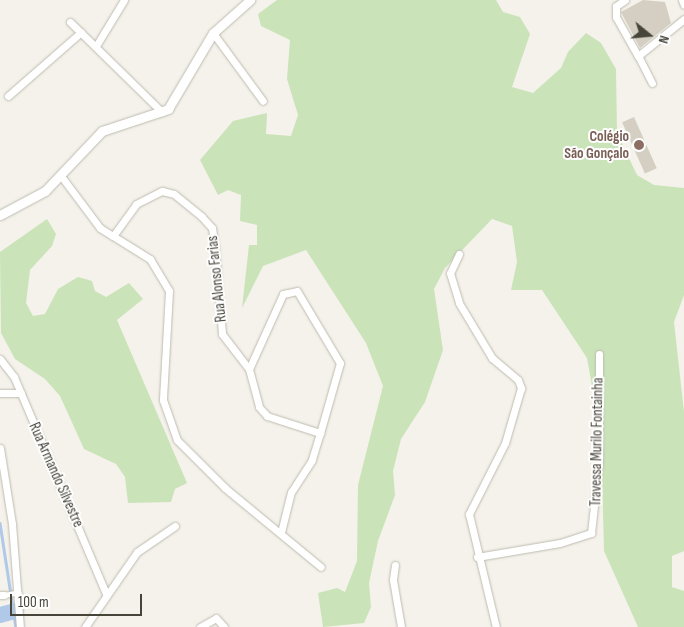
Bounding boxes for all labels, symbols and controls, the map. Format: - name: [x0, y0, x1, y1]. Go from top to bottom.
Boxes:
- north arrow: [624, 10, 674, 60]
- text: N: [655, 33, 673, 46]
- place label: Colégio São Gonçalo: [564, 127, 629, 162]
- marker: Colégio São Gonçalo: [633, 139, 645, 151]
- street label: Rua Alonso Farias: [204, 235, 230, 323]
- street label: Travessa Murilo Fontainha: [587, 377, 607, 507]
- street label: Rua Armando Silvestre: [25, 420, 87, 530]
- scale bar: [12, 584, 145, 616]
- text: 100 m: [18, 593, 49, 612]

